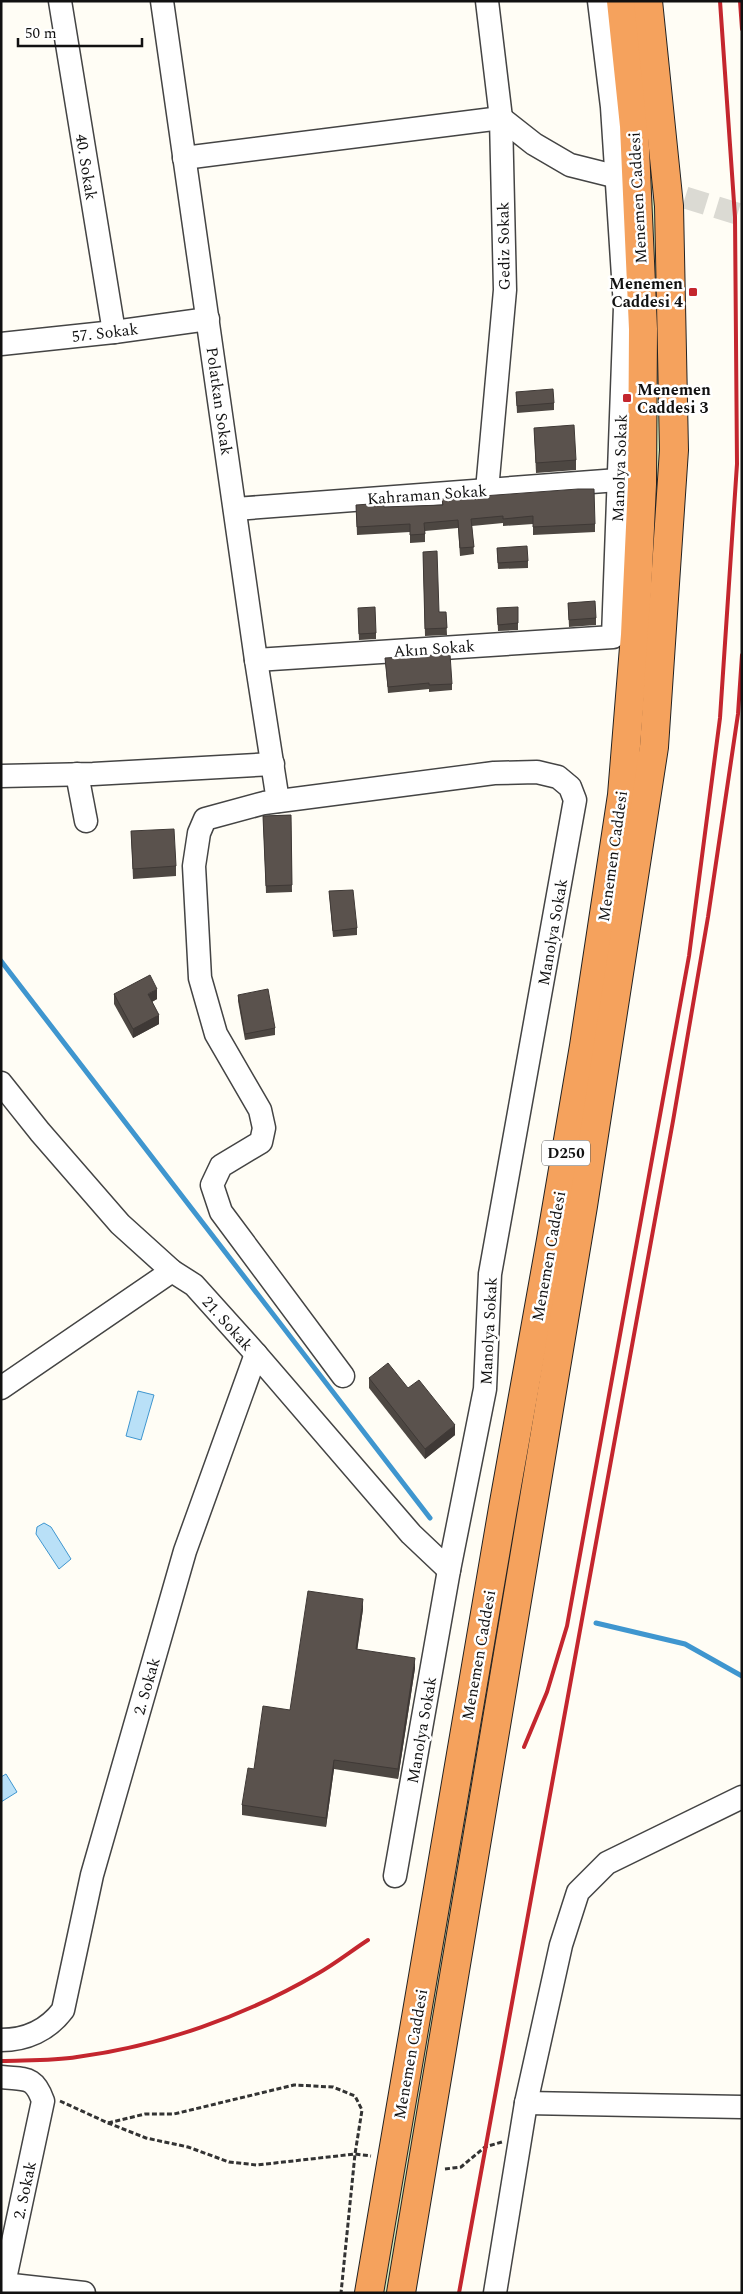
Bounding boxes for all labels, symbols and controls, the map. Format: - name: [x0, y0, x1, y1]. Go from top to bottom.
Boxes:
- scale bar: [18, 15, 141, 47]
- text: 50 m: [25, 22, 57, 45]
- street label: Menemen Caddesi: [623, 131, 653, 264]
- street label: 40. Sokak: [69, 132, 103, 202]
- street label: Gediz Sokak: [491, 201, 517, 290]
- place label: Menemen Caddesi 4: [609, 272, 683, 314]
- marker: Menemen Caddesi 4: [687, 286, 699, 298]
- street label: 57. Sokak: [70, 317, 140, 349]
- street label: Polatkan Sokak: [200, 345, 239, 457]
- place label: Menemen Caddesi 3: [637, 378, 711, 420]
- marker: Menemen Caddesi 3: [621, 392, 633, 404]
- street label: Manolya Sokak: [606, 414, 634, 522]
- street label: Kahraman Sokak: [366, 479, 488, 511]
- street label: Akın Sokak: [393, 634, 476, 664]
- street label: Menemen Caddesi: [592, 789, 634, 923]
- street label: Manolya Sokak: [532, 877, 574, 988]
- road number: D250: [542, 1140, 590, 1166]
- street label: Menemen Caddesi: [526, 1189, 572, 1323]
- street label: Manolya Sokak: [474, 1276, 504, 1386]
- street label: 21. Sokak: [196, 1291, 259, 1357]
- street label: Menemen Caddesi: [456, 1588, 502, 1722]
- street label: 2. Sokak: [127, 1655, 167, 1718]
- street label: Manolya Sokak: [401, 1675, 443, 1786]
- street label: Menemen Caddesi: [388, 1987, 434, 2121]
- street label: 2. Sokak: [7, 2159, 43, 2221]

